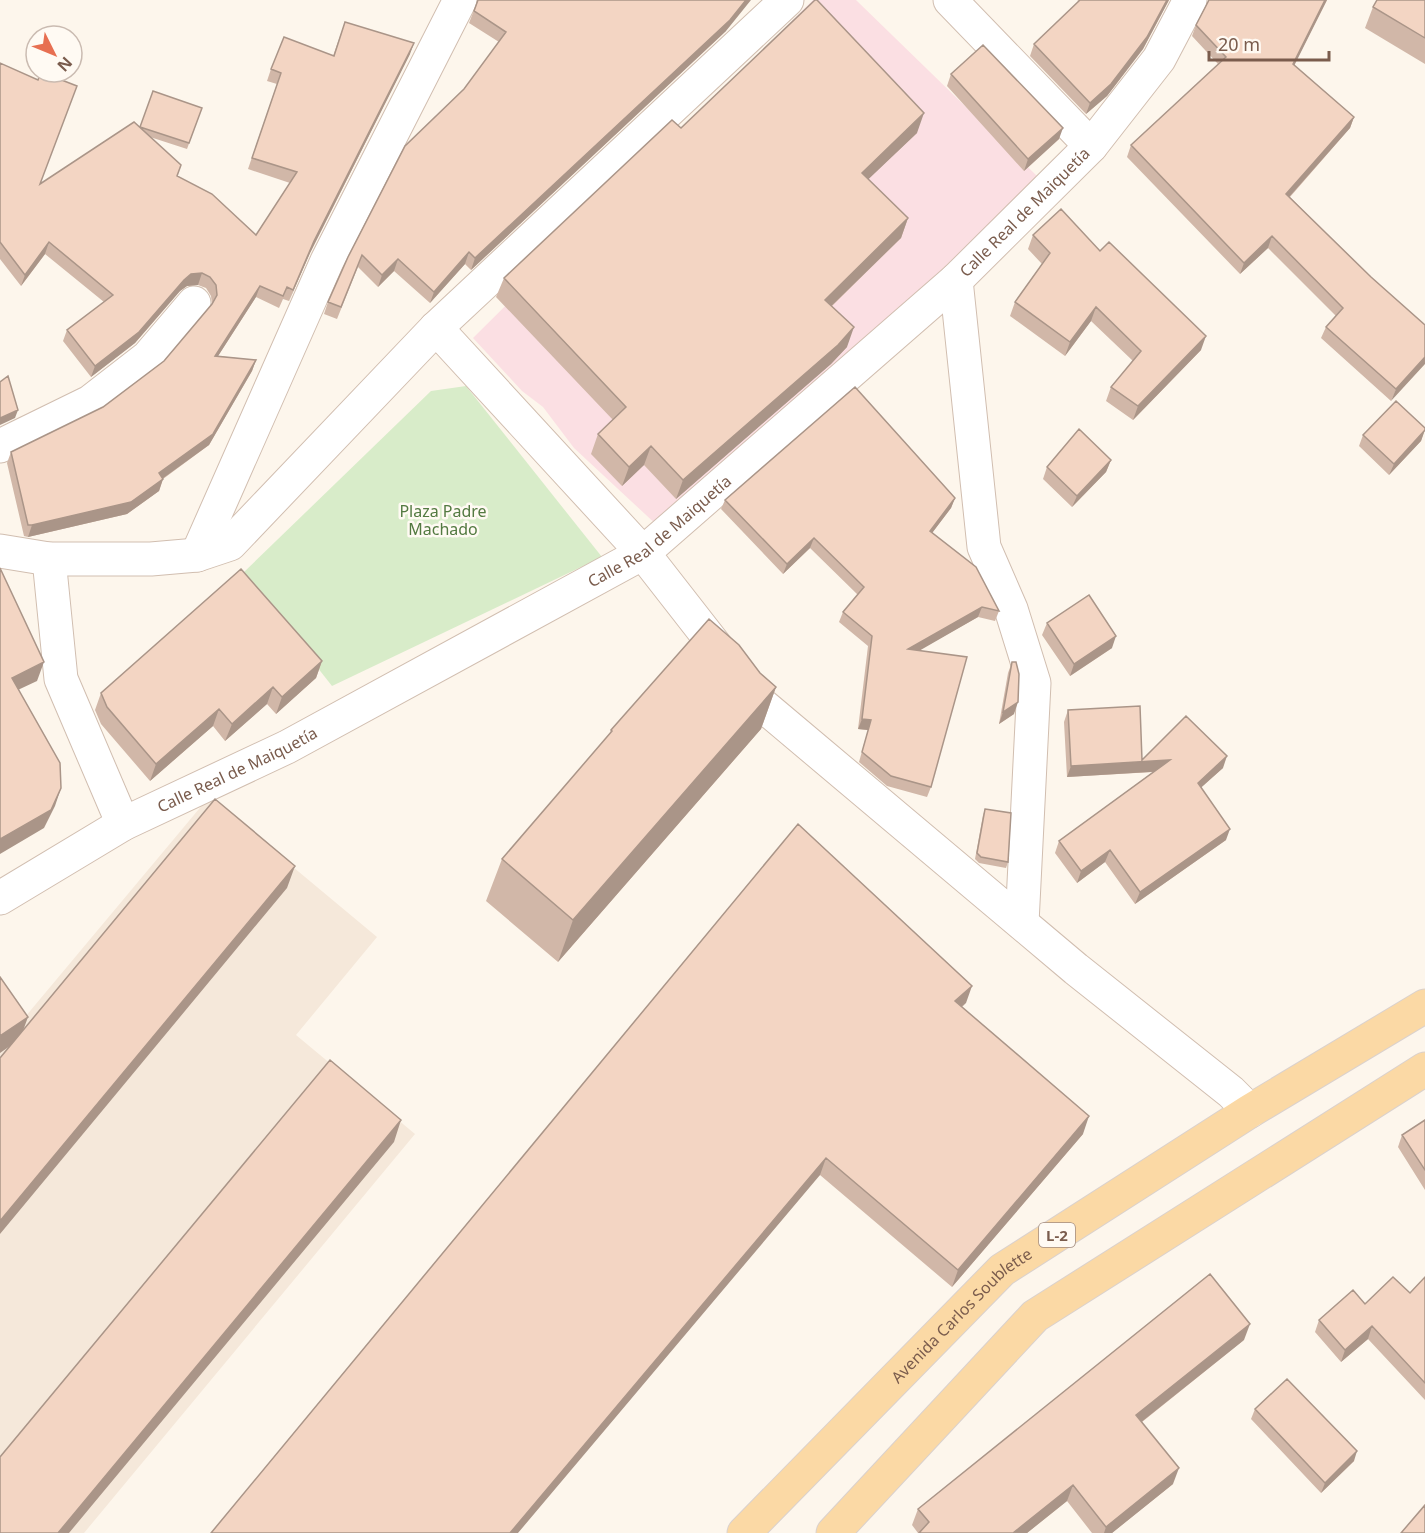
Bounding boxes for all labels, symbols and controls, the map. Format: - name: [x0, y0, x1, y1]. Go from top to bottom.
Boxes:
- north arrow: [24, 24, 84, 84]
- scale bar: [1209, 24, 1329, 62]
- text: 20 m: [1218, 32, 1260, 56]
- text: N: [52, 52, 77, 76]
- street label: Calle Real de Maiquetía: [955, 142, 1094, 282]
- street label: Calle Real de Maiquetía: [584, 470, 736, 592]
- park label: Plaza Padre Machado: [399, 500, 487, 540]
- street label: Calle Real de Maiquetía: [153, 722, 321, 817]
- road number: L-2: [1039, 1223, 1075, 1247]
- street label: Avenida Carlos Soublette: [886, 1243, 1036, 1388]

